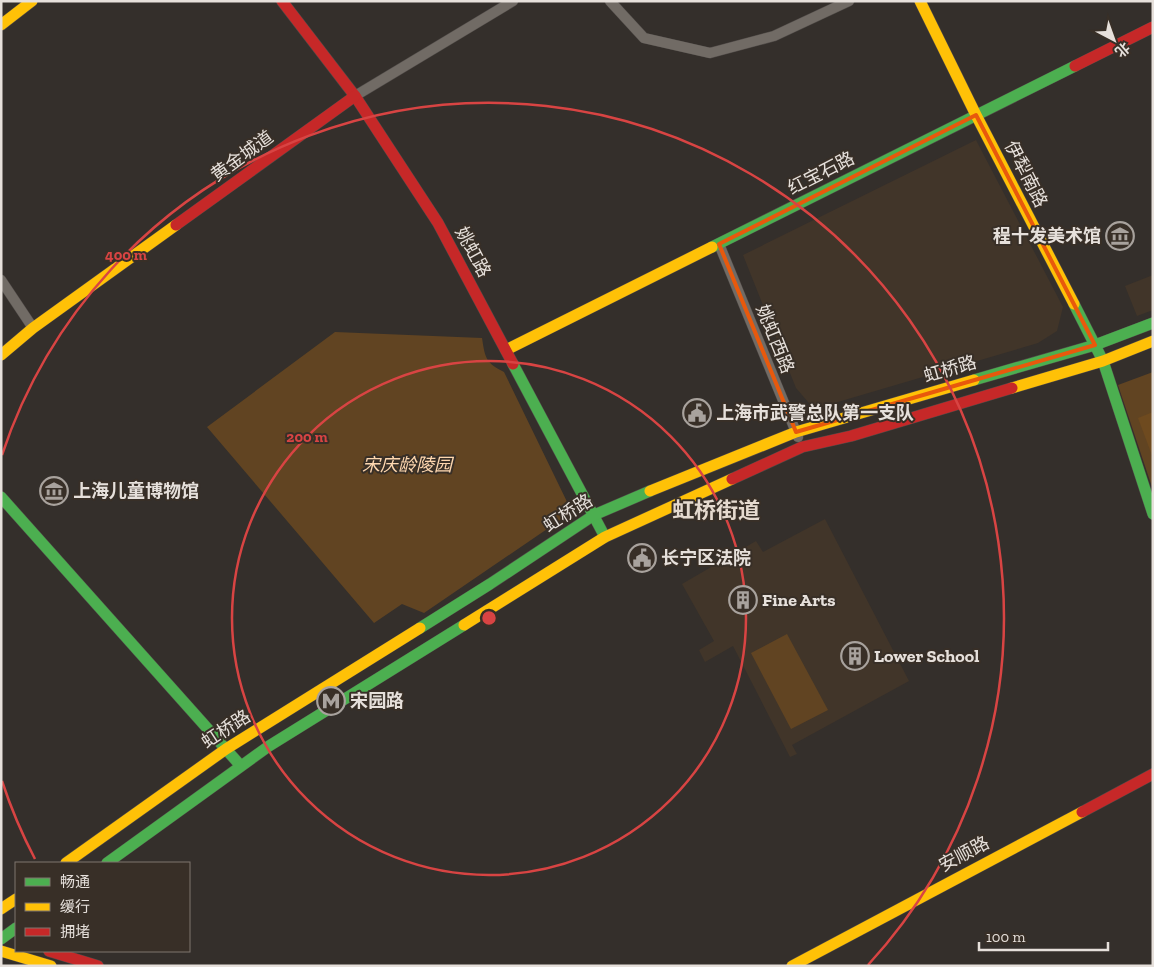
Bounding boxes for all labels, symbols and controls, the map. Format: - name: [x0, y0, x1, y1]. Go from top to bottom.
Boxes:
- north arrow: [1089, 15, 1139, 65]
- text: 北: [1111, 38, 1133, 60]
- street label: 黄金城道: [206, 126, 278, 186]
- street label: 伊犁南路: [1000, 137, 1052, 211]
- street label: 红宝石路: [784, 147, 858, 199]
- museum icon: 程十发美术馆: [1105, 221, 1135, 251]
- street label: 姚虹路: [451, 223, 495, 281]
- place label: 程十发美术馆: [993, 225, 1101, 247]
- text: 400 m: [105, 246, 147, 264]
- street label: 姚虹西路: [751, 302, 799, 376]
- street label: 虹桥路: [921, 351, 979, 387]
- public building icon: 上海市武警总队第一支队: [682, 398, 712, 428]
- place label: 上海市武警总队第一支队: [716, 402, 914, 424]
- text: 200 m: [286, 428, 328, 446]
- park label: 宋庆龄陵园: [362, 454, 455, 476]
- museum icon: 上海儿童博物馆: [39, 476, 69, 506]
- place label: 上海儿童博物馆: [73, 480, 199, 502]
- street label: 虹桥路: [539, 489, 597, 537]
- district label: 虹桥街道: [672, 497, 760, 524]
- public building icon: 长宁区法院: [627, 543, 657, 573]
- place label: 长宁区法院: [661, 547, 751, 569]
- building icon: Fine Arts: [728, 585, 758, 615]
- place label: Fine Arts: [762, 589, 836, 611]
- centre of rings: [480, 609, 498, 627]
- building icon: Lower School: [840, 641, 870, 671]
- place label: Lower School: [874, 645, 979, 667]
- metro station icon: 宋园路: [316, 686, 346, 716]
- place label: 宋园路: [350, 690, 404, 712]
- street label: 虹桥路: [197, 705, 255, 753]
- street label: 安顺路: [935, 832, 993, 876]
- legend: [15, 862, 190, 952]
- text: 畅通: [60, 873, 90, 891]
- text: 缓行: [60, 898, 90, 916]
- scale bar: [979, 920, 1108, 952]
- text: 拥堵: [60, 923, 90, 941]
- text: 100 m: [986, 928, 1025, 946]

